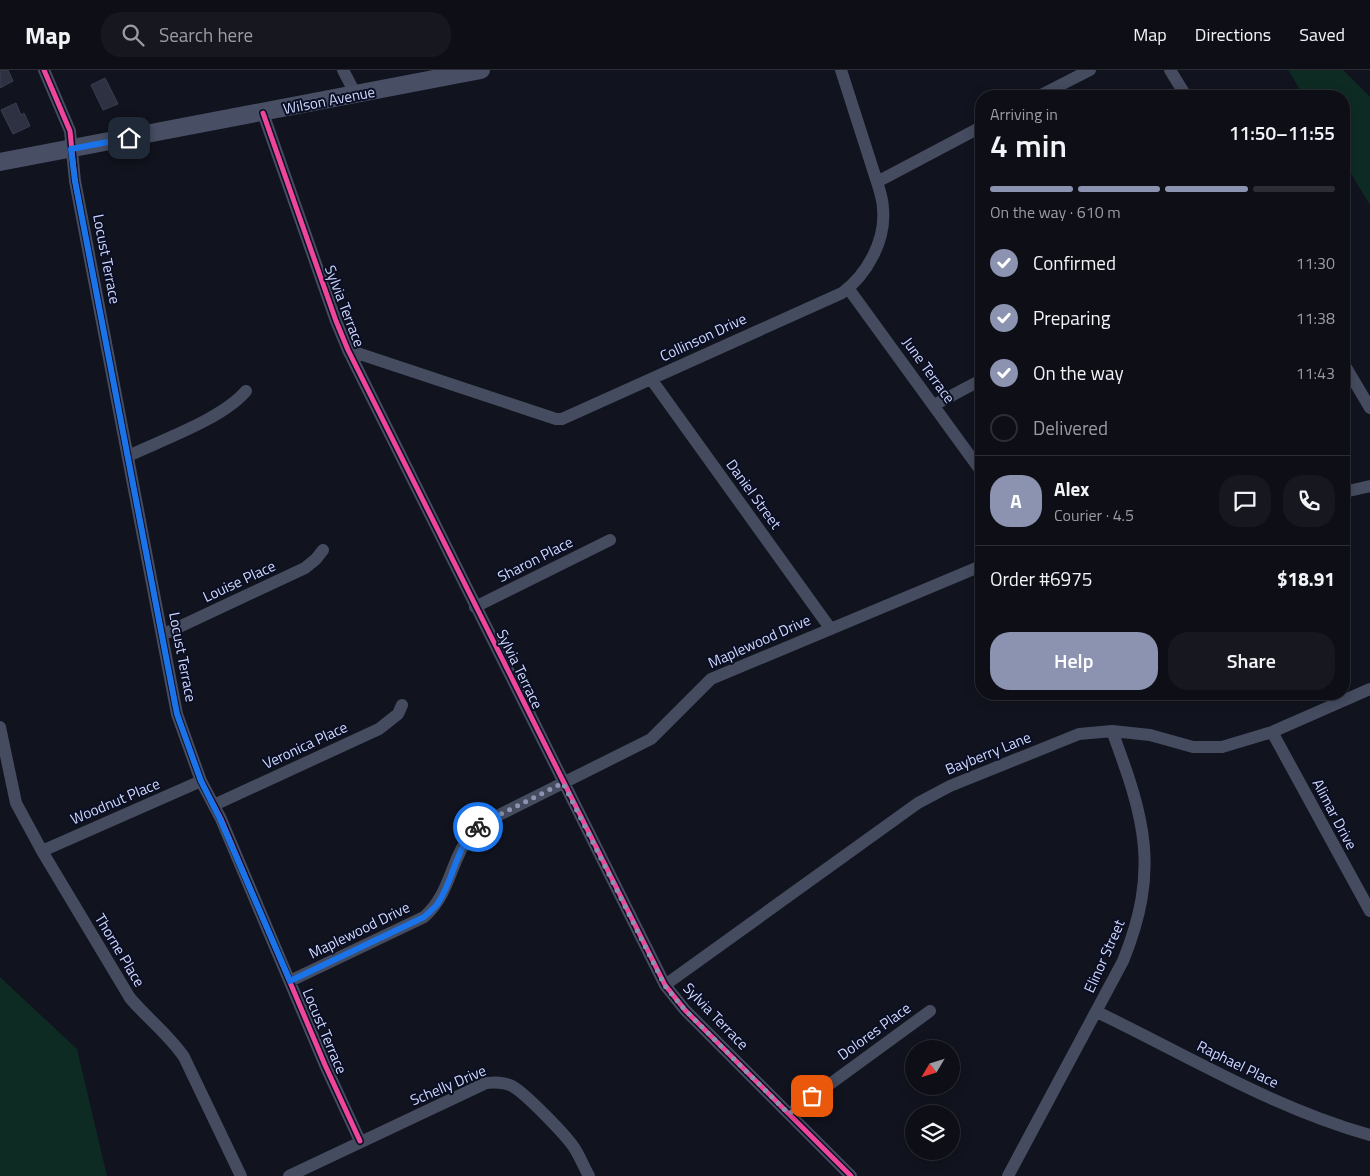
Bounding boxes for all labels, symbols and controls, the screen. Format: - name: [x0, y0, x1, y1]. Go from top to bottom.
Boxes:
- search box: [101, 12, 451, 57]
- text: Map: [25, 17, 71, 53]
- text: Search here: [159, 20, 253, 49]
- icon: search: [119, 21, 147, 49]
- text: Map: [1133, 21, 1167, 48]
- text: Directions: [1195, 21, 1271, 48]
- text: Saved: [1299, 21, 1345, 48]
- street label: Wilson Avenue: [281, 80, 377, 120]
- text: Arriving in: [990, 102, 1058, 126]
- pin: [108, 117, 150, 159]
- text: 11:50–11:55: [1229, 118, 1335, 147]
- text: 4 min: [990, 121, 1067, 169]
- icon: home: [115, 124, 143, 152]
- text: On the way · 610 m: [990, 200, 1121, 224]
- street label: Locust Terrace: [87, 212, 127, 306]
- text: Confirmed: [1033, 248, 1116, 277]
- icon: check: [990, 249, 1018, 277]
- text: 11:30: [1296, 251, 1335, 275]
- street label: Sylvia Terrace: [319, 262, 371, 350]
- text: Preparing: [1033, 303, 1110, 332]
- icon: check: [990, 304, 1018, 332]
- text: 11:38: [1296, 306, 1335, 330]
- street label: Collinson Drive: [656, 307, 750, 367]
- street label: June Terrace: [897, 332, 961, 408]
- text: On the way: [1033, 358, 1124, 387]
- icon: check: [990, 359, 1018, 387]
- text: 11:43: [1296, 361, 1335, 385]
- text: Delivered: [1033, 413, 1108, 442]
- street label: Daniel Street: [721, 454, 788, 534]
- text: Alex: [1054, 474, 1089, 503]
- button: chat: [1219, 475, 1271, 527]
- button: phone: [1283, 475, 1335, 527]
- text: A: [1010, 486, 1022, 515]
- text: Courier · 4.5: [1054, 503, 1134, 527]
- street label: Sharon Place: [493, 530, 577, 588]
- street label: Louise Place: [199, 554, 279, 608]
- text: Order #6975: [990, 564, 1092, 593]
- text: $18.91: [1277, 564, 1335, 593]
- street label: Maplewood Drive: [704, 608, 814, 674]
- street label: Locust Terrace: [163, 610, 203, 704]
- street label: Sylvia Terrace: [491, 625, 549, 713]
- button: Help: [990, 632, 1158, 690]
- button: Share: [1168, 632, 1335, 690]
- street label: Veronica Place: [259, 715, 351, 775]
- street label: Bayberry Lane: [942, 725, 1034, 781]
- street label: Woodnut Place: [67, 772, 163, 830]
- street label: Alimar Drive: [1307, 775, 1363, 853]
- courier: [453, 802, 503, 852]
- icon: bike: [464, 813, 492, 841]
- street label: Maplewood Drive: [304, 896, 414, 964]
- street label: Thorne Place: [89, 909, 151, 991]
- street label: Elinor Street: [1078, 915, 1131, 996]
- street label: Sylvia Terrace: [678, 977, 754, 1055]
- street label: Locust Terrace: [297, 985, 353, 1077]
- street label: Dolores Place: [833, 996, 915, 1066]
- street label: Raphael Place: [1193, 1034, 1283, 1094]
- north arrow: [905, 1040, 960, 1095]
- map controls: [905, 1040, 960, 1160]
- street label: Schelly Drive: [406, 1059, 490, 1111]
- pin: [791, 1075, 833, 1117]
- icon: bag: [798, 1082, 826, 1110]
- button: layers: [905, 1105, 960, 1160]

